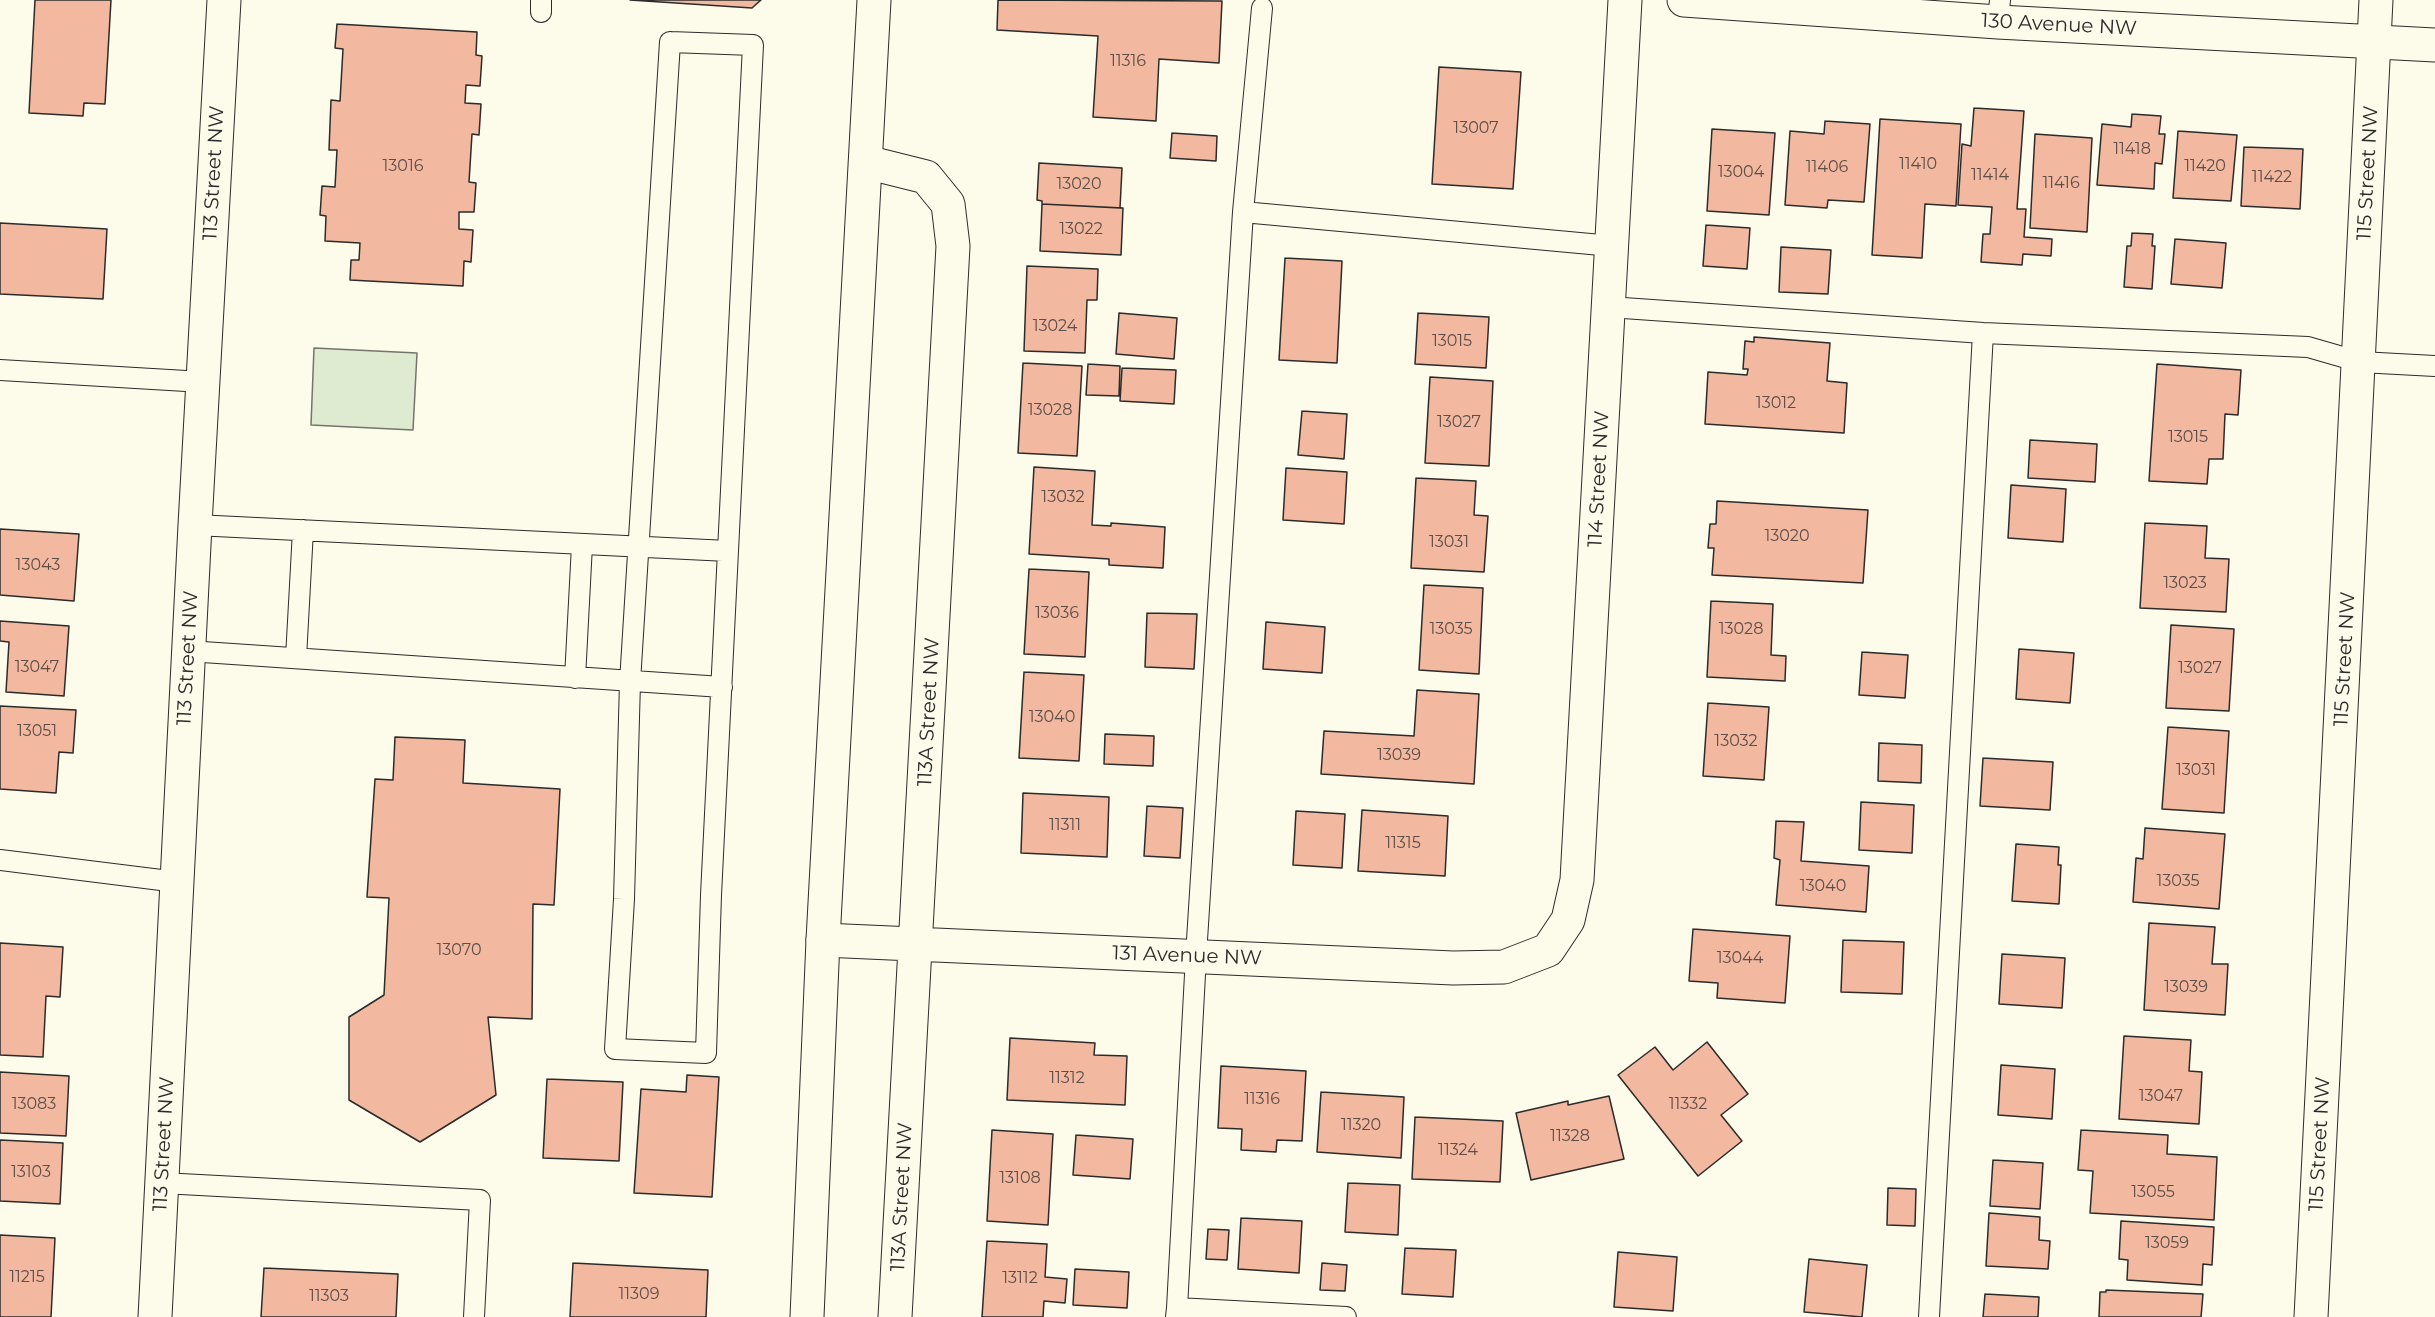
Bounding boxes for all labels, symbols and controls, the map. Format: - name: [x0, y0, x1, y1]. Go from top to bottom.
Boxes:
- street label: 130 Avenue NW: [1981, 9, 2137, 41]
- house number: 11316: [1110, 51, 1146, 71]
- street label: 113 Street NW: [198, 105, 230, 241]
- street label: 115 Street NW: [2352, 105, 2384, 241]
- house number: 13007: [1453, 118, 1499, 138]
- house number: 11418: [2113, 139, 2151, 159]
- house number: 11410: [1899, 154, 1937, 174]
- house number: 13016: [383, 156, 423, 176]
- house number: 11420: [2184, 156, 2226, 176]
- house number: 11406: [1806, 157, 1848, 177]
- house number: 13004: [1718, 162, 1764, 182]
- house number: 11414: [1971, 165, 2009, 185]
- house number: 11422: [2252, 167, 2292, 187]
- house number: 11416: [2042, 173, 2080, 193]
- house number: 13020: [1056, 174, 1102, 194]
- house number: 13022: [1059, 219, 1103, 239]
- house number: 13024: [1033, 316, 1077, 336]
- house number: 13015: [1432, 331, 1472, 351]
- house number: 13012: [1756, 393, 1796, 413]
- house number: 13028: [1028, 400, 1072, 420]
- street label: 114 Street NW: [1583, 410, 1615, 548]
- house number: 13027: [1437, 412, 1481, 432]
- house number: 13015: [2168, 427, 2208, 447]
- house number: 13032: [1041, 487, 1085, 507]
- house number: 13020: [1764, 526, 1810, 546]
- house number: 13031: [1429, 532, 1469, 552]
- house number: 13043: [16, 555, 60, 575]
- house number: 13023: [2163, 573, 2207, 593]
- street label: 113 Street NW: [172, 590, 204, 726]
- street label: 115 Street NW: [2329, 591, 2361, 727]
- house number: 13036: [1035, 603, 1079, 623]
- house number: 13035: [1429, 619, 1473, 639]
- house number: 13028: [1719, 619, 1763, 639]
- street label: 113A Street NW: [913, 637, 945, 787]
- house number: 13047: [15, 657, 59, 677]
- house number: 13027: [2178, 658, 2222, 678]
- house number: 13040: [1029, 707, 1075, 727]
- house number: 13051: [17, 721, 57, 741]
- house number: 13032: [1714, 731, 1758, 751]
- house number: 13039: [1377, 745, 1421, 765]
- house number: 13031: [2176, 760, 2216, 780]
- house number: 11311: [1049, 815, 1081, 835]
- house number: 11315: [1385, 833, 1421, 853]
- house number: 13035: [2156, 871, 2200, 891]
- house number: 13040: [1800, 876, 1846, 896]
- house number: 13070: [437, 940, 481, 960]
- street label: 131 Avenue NW: [1112, 941, 1262, 971]
- house number: 13044: [1717, 948, 1763, 968]
- house number: 13039: [2164, 977, 2208, 997]
- house number: 11312: [1049, 1068, 1085, 1088]
- street label: 113 Street NW: [148, 1076, 180, 1212]
- street label: 115 Street NW: [2304, 1076, 2336, 1212]
- house number: 13047: [2139, 1086, 2183, 1106]
- house number: 11316: [1244, 1089, 1280, 1109]
- house number: 13083: [12, 1094, 56, 1114]
- house number: 11332: [1669, 1094, 1707, 1114]
- house number: 11320: [1341, 1115, 1381, 1135]
- street label: 113A Street NW: [886, 1122, 918, 1272]
- house number: 11328: [1550, 1126, 1590, 1146]
- house number: 11324: [1438, 1140, 1478, 1160]
- house number: 13103: [11, 1162, 51, 1182]
- house number: 13108: [999, 1168, 1041, 1188]
- house number: 13055: [2131, 1182, 2175, 1202]
- house number: 13059: [2145, 1233, 2189, 1253]
- house number: 11215: [9, 1267, 45, 1287]
- house number: 13112: [1002, 1268, 1038, 1288]
- house number: 11309: [619, 1284, 659, 1304]
- house number: 11303: [309, 1286, 349, 1306]

